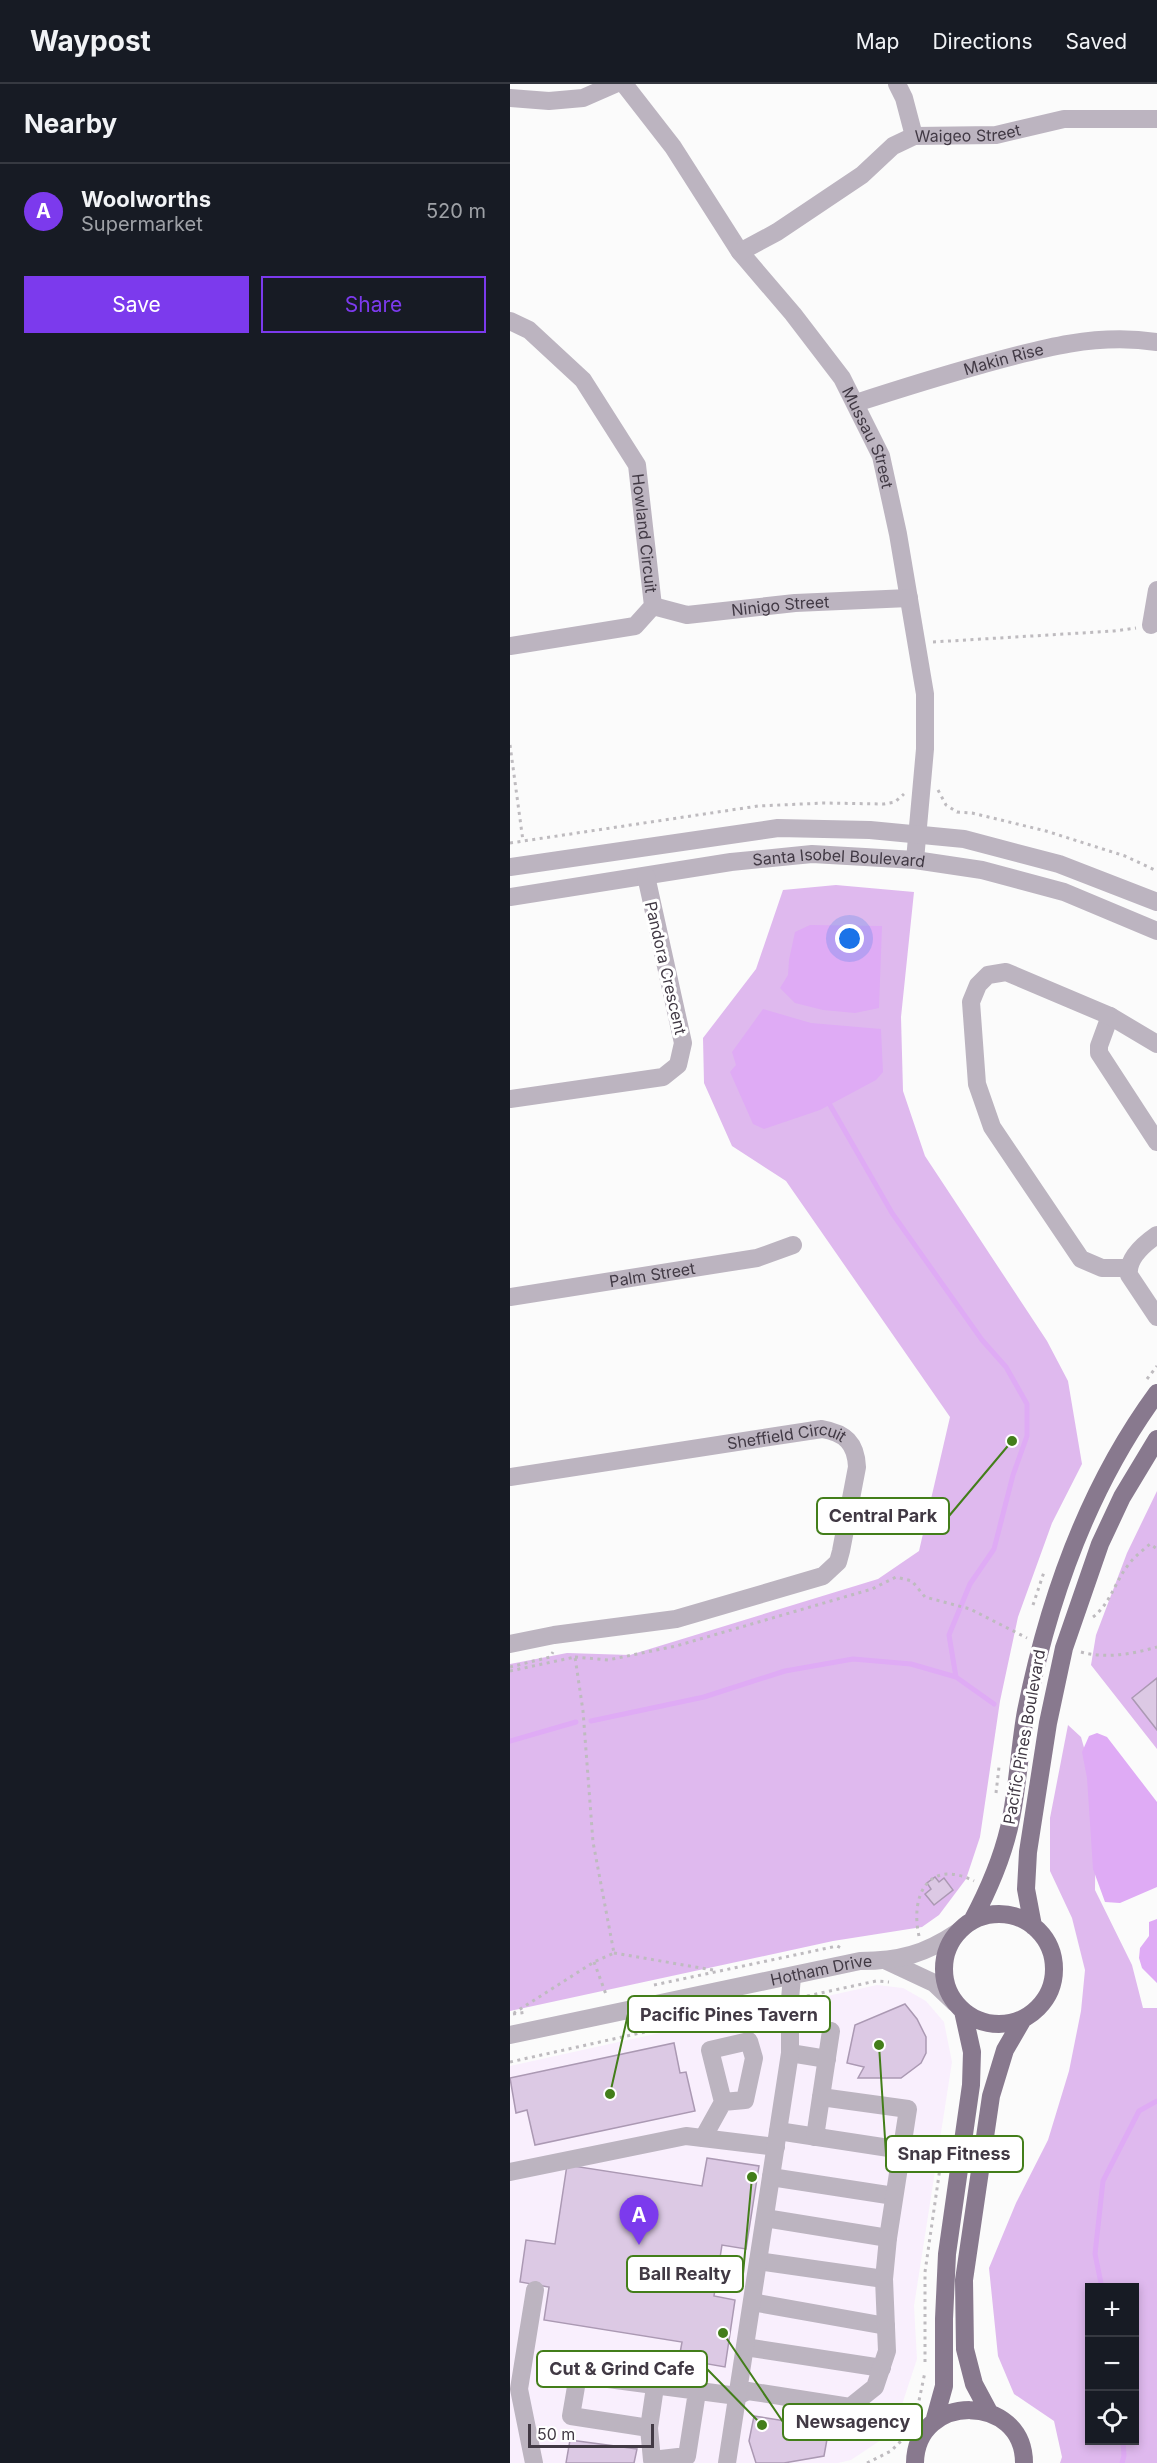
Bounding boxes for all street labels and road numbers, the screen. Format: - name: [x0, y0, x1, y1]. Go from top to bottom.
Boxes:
- street label: Waigeo Street: [915, 120, 1023, 146]
- street label: Makin Rise: [961, 339, 1045, 379]
- street label: Mussau Street: [838, 383, 898, 490]
- street label: Howland Circuit: [628, 473, 661, 594]
- street label: Ninigo Street: [730, 592, 830, 620]
- street label: Santa Isobel Boulevard: [752, 844, 927, 871]
- street label: Pandora Crescent: [641, 900, 691, 1036]
- street label: Palm Street: [608, 1258, 697, 1291]
- street label: Sheffield Circuit: [726, 1419, 850, 1453]
- street label: Pacific Pines Boulevard: [999, 1648, 1049, 1826]
- street label: Hotham Drive: [768, 1951, 872, 1990]

